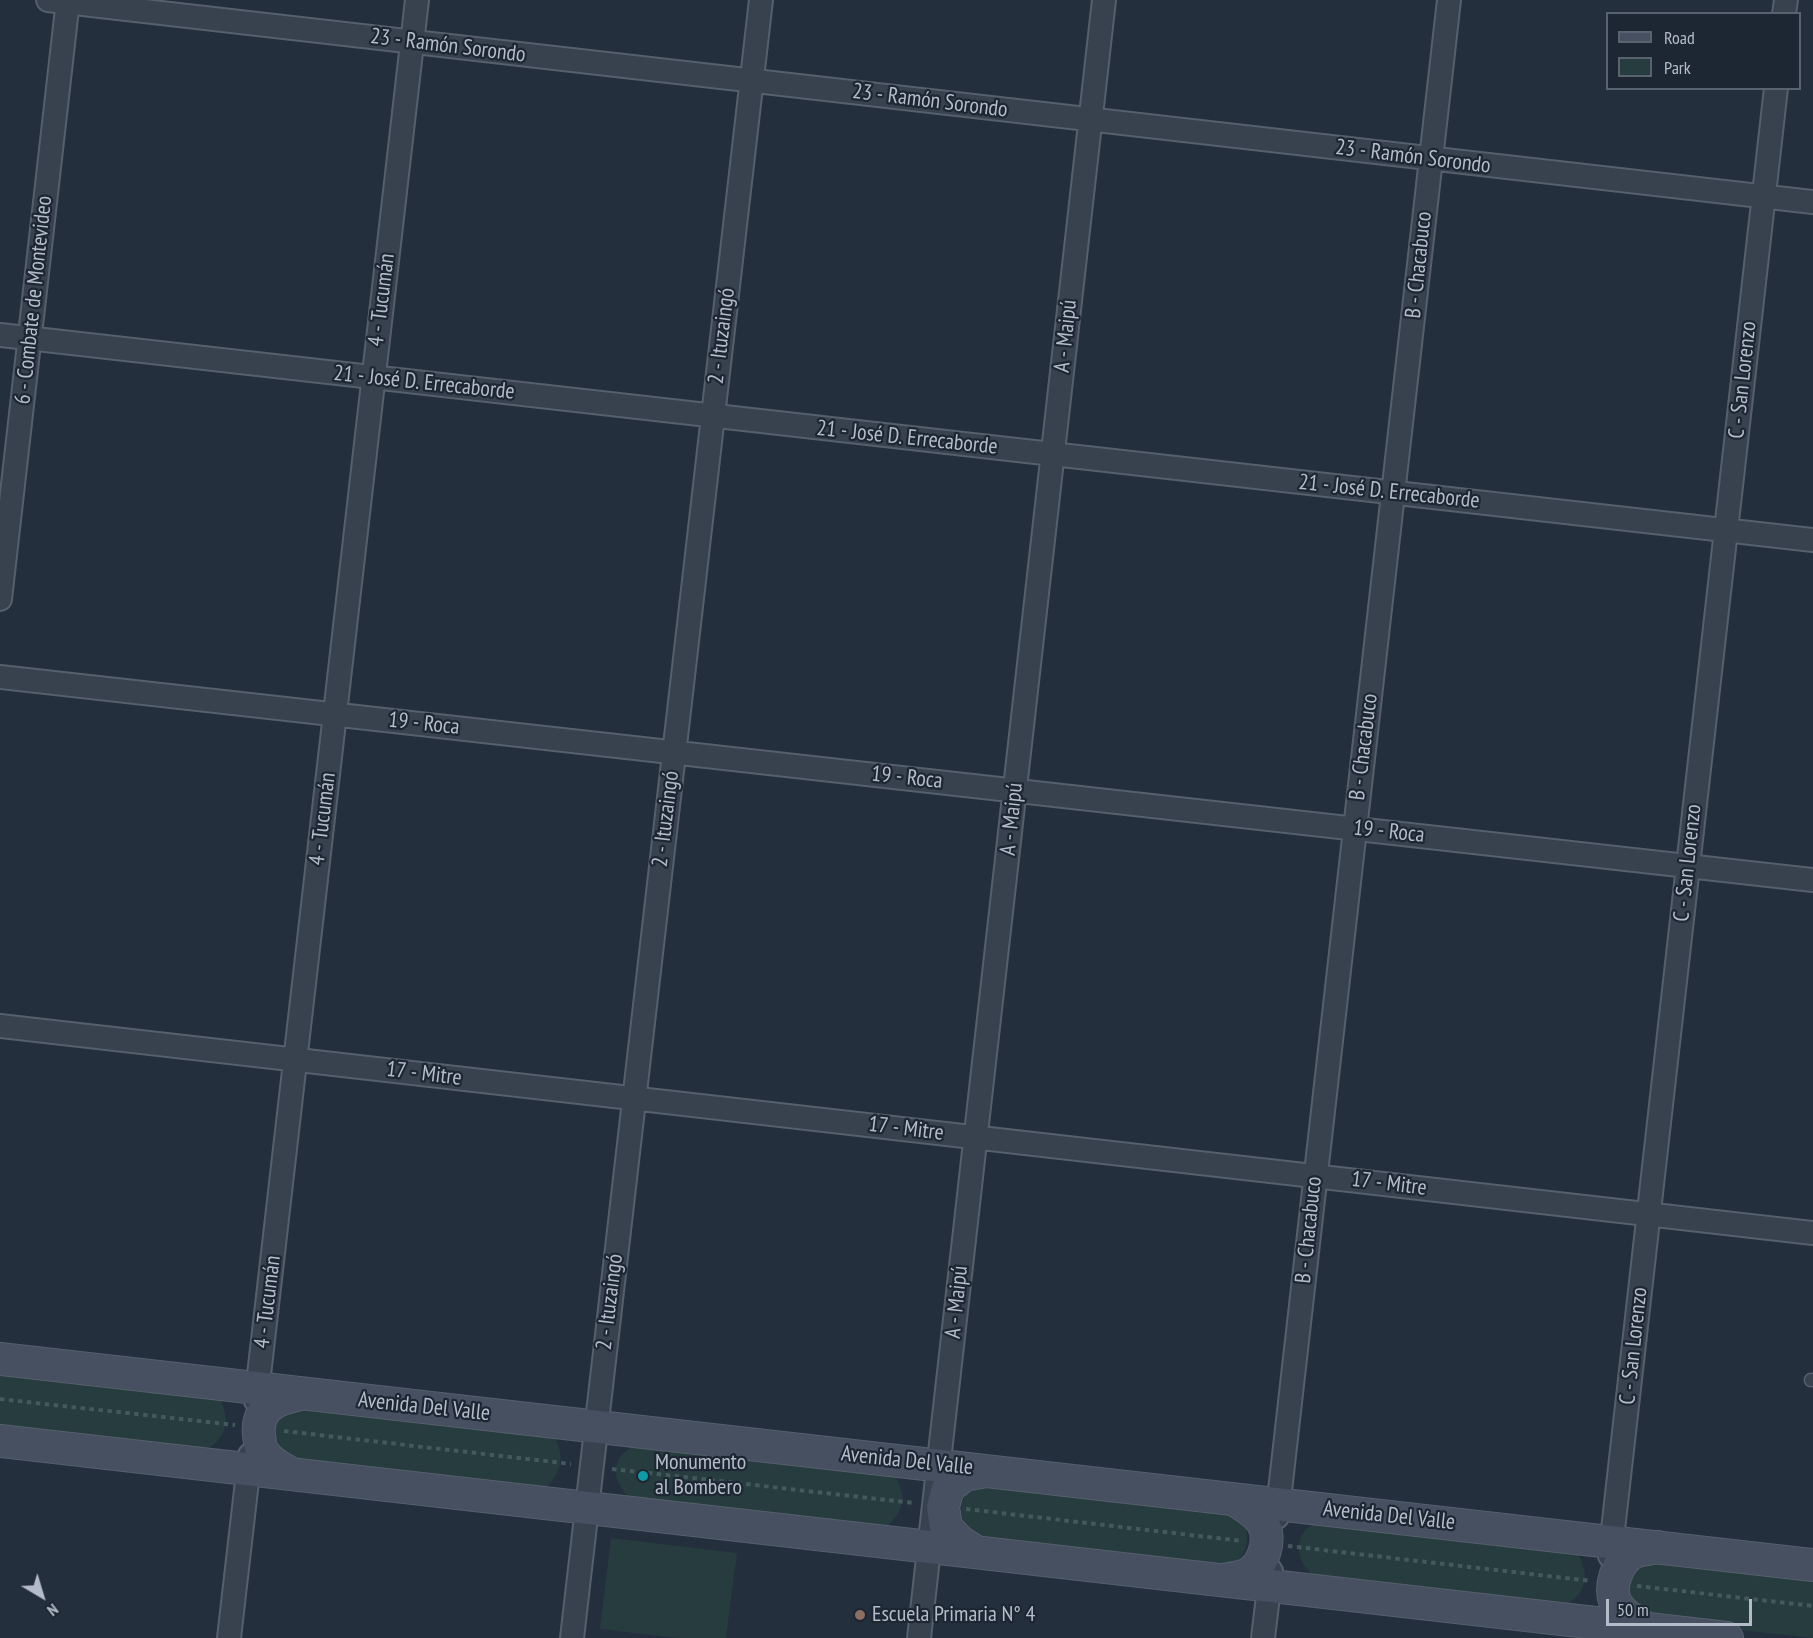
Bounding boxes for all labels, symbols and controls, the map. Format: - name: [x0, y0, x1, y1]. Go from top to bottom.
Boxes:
- legend: [1606, 12, 1801, 90]
- street label: 23 - Ramón Sorondo: [369, 23, 527, 69]
- text: Road: [1664, 26, 1695, 49]
- text: Park: [1664, 56, 1691, 79]
- street label: 23 - Ramón Sorondo: [851, 78, 1009, 124]
- street label: 23 - Ramón Sorondo: [1334, 134, 1492, 180]
- street label: 6 - Combate de Montevideo: [10, 195, 58, 405]
- street label: B - Chacabuco: [1400, 210, 1438, 320]
- street label: 4 - Tucumán: [363, 252, 401, 348]
- street label: 2 - Ituzaingó: [703, 286, 741, 386]
- street label: A - Maipú: [1049, 298, 1083, 374]
- street label: C - San Lorenzo: [1724, 320, 1762, 440]
- street label: 21 - José D. Errecaborde: [332, 360, 516, 406]
- street label: 21 - José D. Errecaborde: [815, 415, 999, 461]
- street label: 21 - José D. Errecaborde: [1297, 469, 1481, 515]
- street label: B - Chacabuco: [1344, 692, 1384, 802]
- street label: 19 - Roca: [387, 707, 461, 741]
- street label: 19 - Roca: [870, 761, 944, 795]
- street label: 2 - Ituzaingó: [647, 769, 685, 869]
- street label: 4 - Tucumán: [304, 771, 342, 867]
- street label: A - Maipú: [995, 781, 1029, 857]
- street label: C - San Lorenzo: [1669, 803, 1707, 923]
- street label: 19 - Roca: [1352, 815, 1426, 849]
- street label: 17 - Mitre: [385, 1056, 463, 1092]
- street label: 17 - Mitre: [867, 1111, 945, 1147]
- street label: 17 - Mitre: [1350, 1166, 1428, 1202]
- street label: B - Chacabuco: [1290, 1175, 1328, 1285]
- street label: 2 - Ituzaingó: [591, 1252, 629, 1352]
- street label: 4 - Tucumán: [249, 1254, 287, 1350]
- street label: A - Maipú: [940, 1264, 974, 1340]
- street label: C - San Lorenzo: [1615, 1286, 1653, 1406]
- street label: Avenida Del Valle: [357, 1387, 491, 1427]
- street label: Avenida Del Valle: [840, 1441, 974, 1481]
- place label: Monumento al Bombero: [655, 1450, 746, 1502]
- marker: Monumento al Bombero: [636, 1469, 650, 1483]
- street label: Avenida Del Valle: [1322, 1496, 1456, 1536]
- north arrow: [12, 1566, 72, 1626]
- scale bar: [1609, 1587, 1754, 1625]
- text: 50 m: [1617, 1598, 1649, 1621]
- text: N: [44, 1600, 63, 1621]
- place label: Escuela Primaria N° 4: [872, 1602, 1035, 1628]
- marker: Escuela Primaria N° 4: [853, 1608, 867, 1622]

